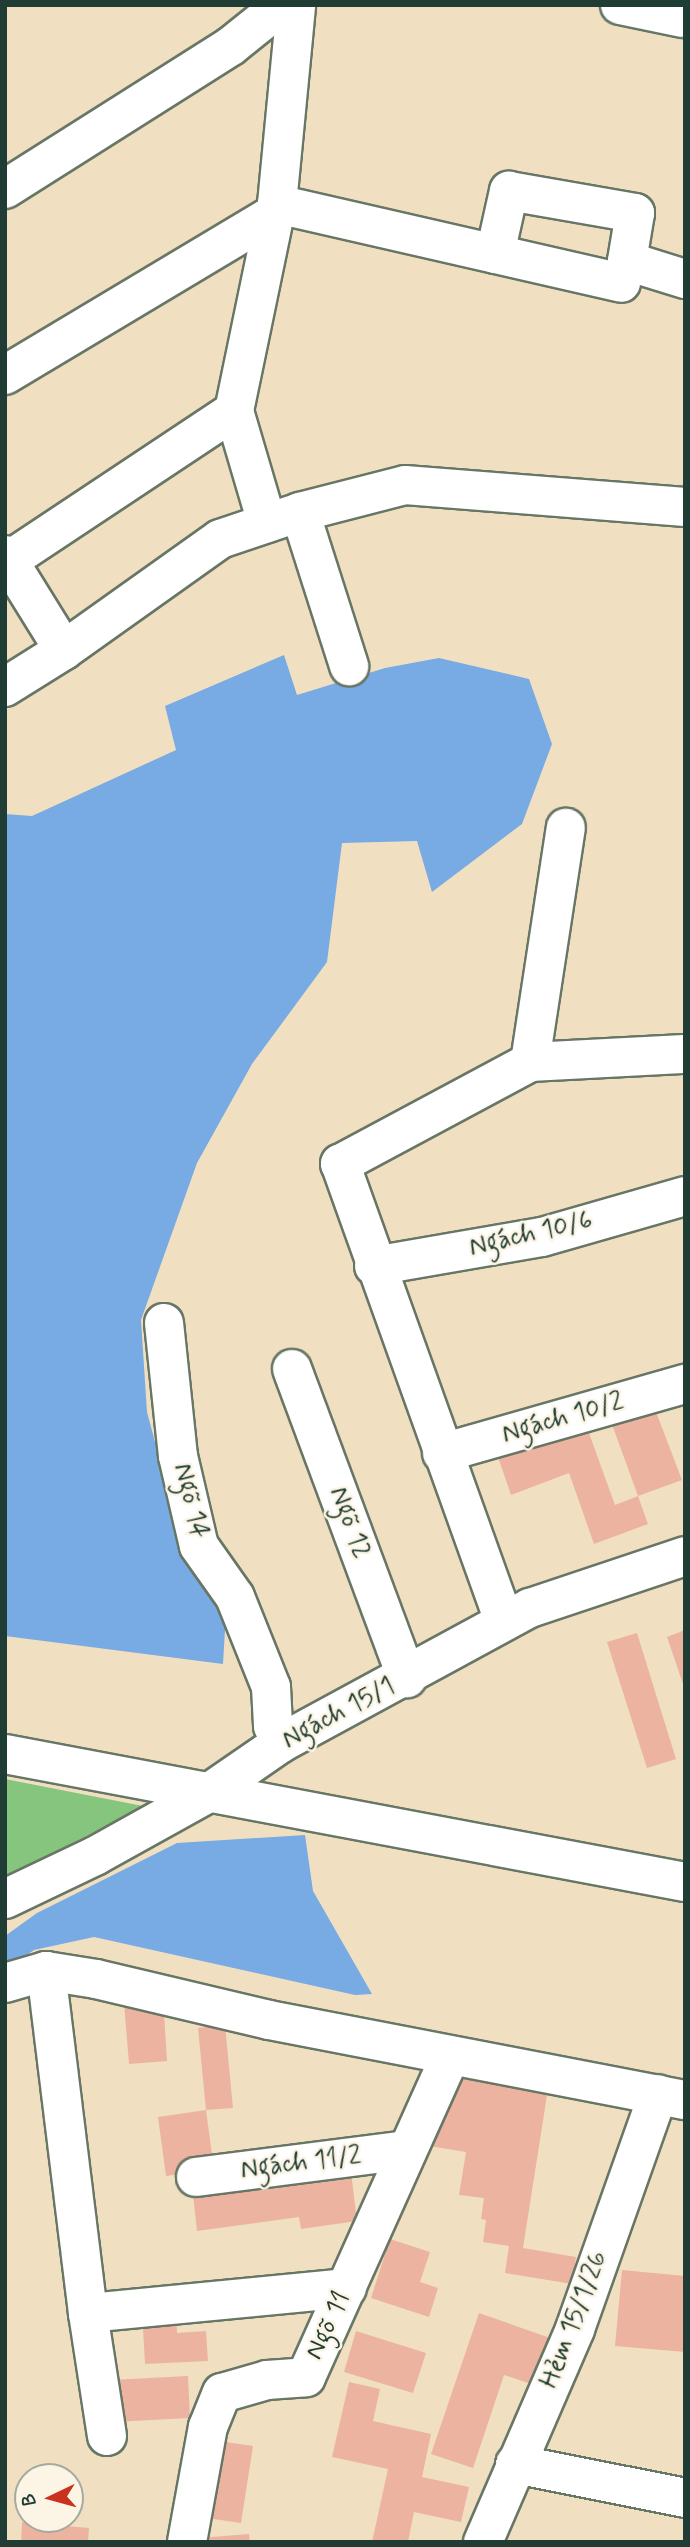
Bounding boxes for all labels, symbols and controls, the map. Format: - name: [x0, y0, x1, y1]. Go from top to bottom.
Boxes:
- street label: Ngách 10/6: [466, 1206, 596, 1264]
- street label: Ngách 10/2: [499, 1387, 627, 1451]
- street label: Ngõ 14: [166, 1460, 214, 1542]
- street label: Ngõ 12: [322, 1483, 376, 1563]
- street label: Ngách 15/1: [277, 1671, 401, 1757]
- street label: Ngách 11/2: [239, 2141, 363, 2187]
- street label: Hẻm 15/1/26: [535, 2247, 615, 2393]
- street label: Ngõ 11: [300, 2287, 358, 2365]
- north arrow: [14, 2463, 84, 2533]
- text: B: [17, 2493, 43, 2507]

